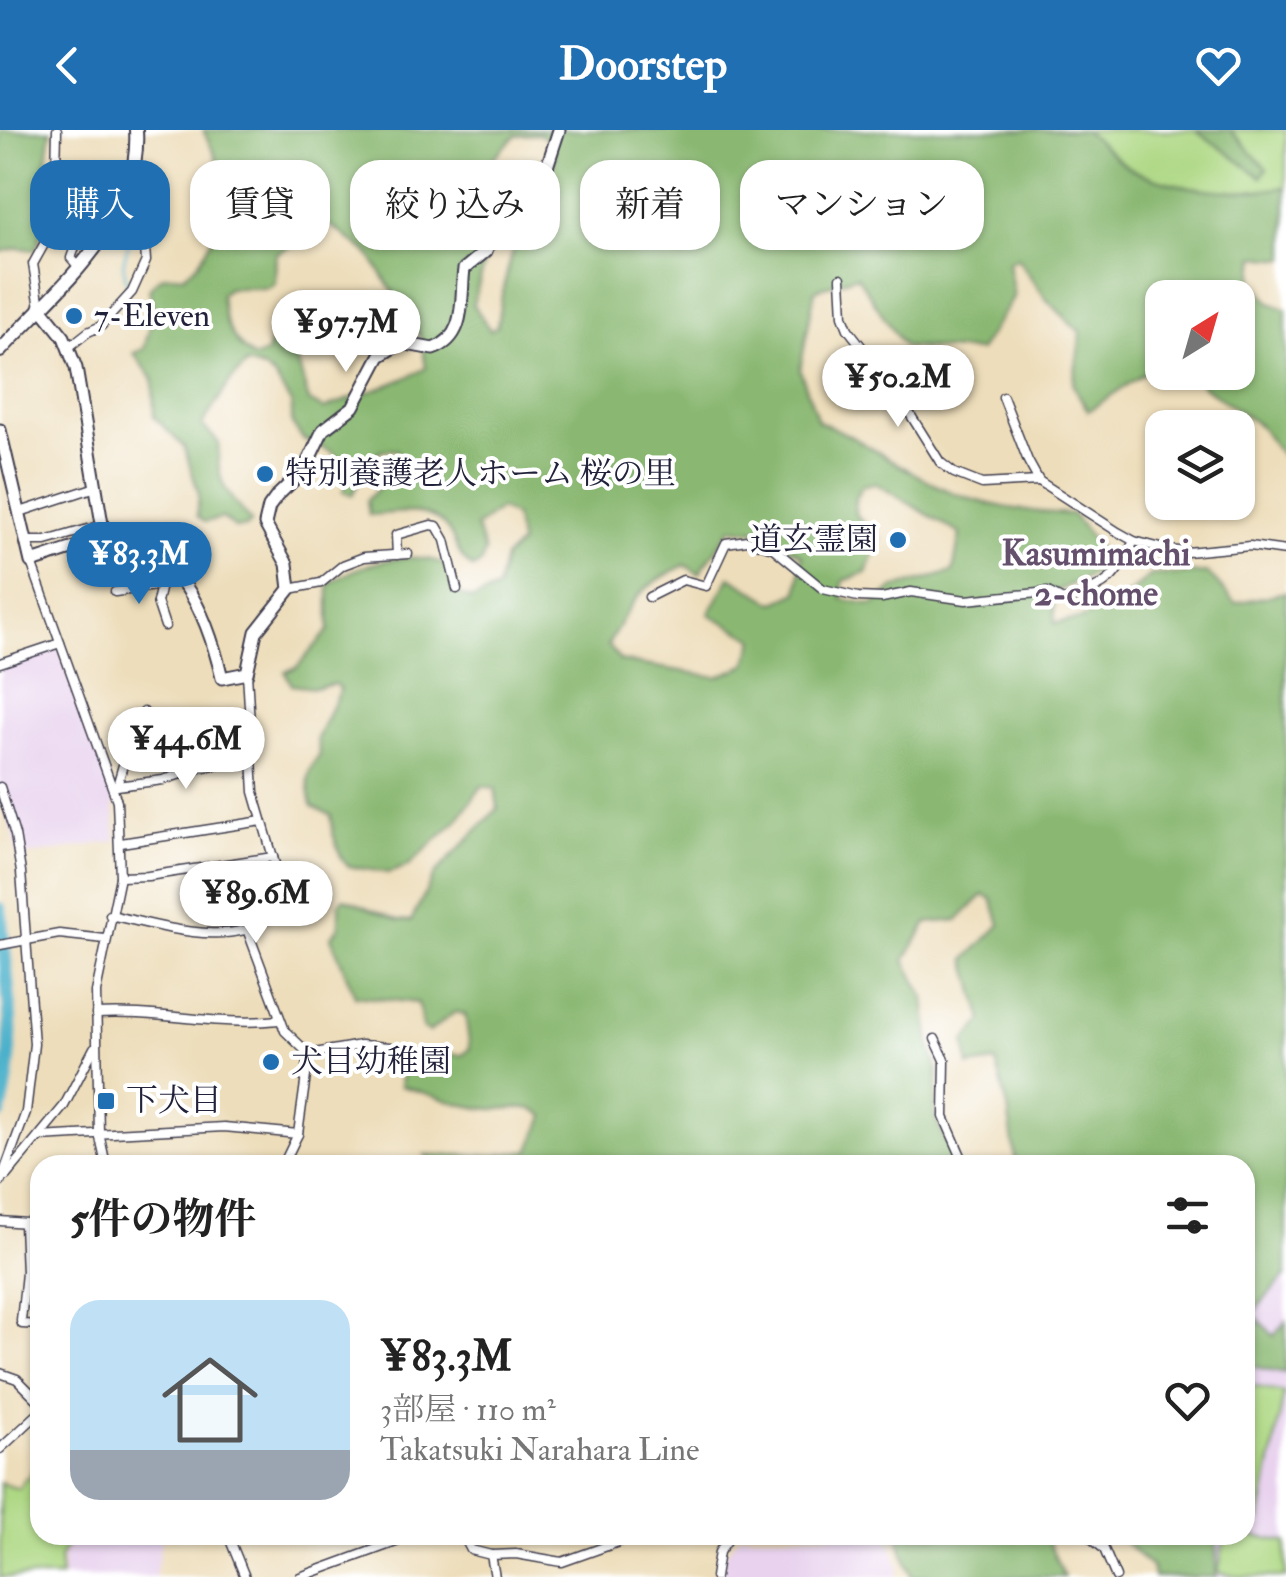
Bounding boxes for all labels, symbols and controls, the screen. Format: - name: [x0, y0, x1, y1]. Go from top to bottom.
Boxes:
- text: Doorstep: [559, 37, 727, 93]
- icon: back: [40, 38, 95, 93]
- icon: heart: [1191, 38, 1246, 93]
- chip: 購入: [30, 160, 170, 250]
- chip: 賃貸: [190, 160, 330, 250]
- chip: 絞り込み: [350, 160, 560, 250]
- chip: 新着: [580, 160, 720, 250]
- chip: マンション: [740, 160, 984, 250]
- north arrow: [1145, 280, 1255, 390]
- map controls: [1145, 280, 1255, 520]
- pin: ¥97.7M: [265, 290, 427, 375]
- place label: 7-Eleven: [94, 296, 210, 336]
- text: ¥97.7M: [293, 302, 399, 342]
- marker: 7-Eleven: [63, 305, 85, 327]
- pin: ¥50.2M: [817, 345, 979, 430]
- text: ¥50.2M: [844, 357, 952, 397]
- button: layers: [1145, 410, 1255, 520]
- place label: 特別養護老人ホーム 桜の里: [285, 454, 676, 494]
- marker: 特別養護老人ホーム 桜の里: [254, 463, 276, 485]
- place label: 道玄霊園: [750, 520, 878, 560]
- pin: ¥83.3M: [58, 522, 220, 607]
- marker: 道玄霊園: [887, 529, 909, 551]
- district label: Kasumimachi 2-chome: [1002, 532, 1191, 616]
- text: ¥83.3M: [89, 534, 189, 574]
- pin: ¥44.6M: [105, 707, 267, 792]
- text: ¥44.6M: [130, 719, 242, 759]
- pin: ¥89.6M: [175, 861, 337, 946]
- text: ¥89.6M: [202, 873, 310, 913]
- place label: 犬目幼稚園: [291, 1042, 451, 1082]
- marker: 犬目幼稚園: [260, 1051, 282, 1073]
- place label: 下犬目: [126, 1081, 222, 1121]
- marker: 下犬目: [95, 1090, 117, 1112]
- icon: filters: [1160, 1188, 1215, 1243]
- text: 5件の物件: [70, 1194, 256, 1246]
- text: ¥83.3M: [380, 1331, 512, 1383]
- icon: home: [150, 1340, 270, 1460]
- icon: heart: [1160, 1373, 1215, 1428]
- text: 3部屋 · 110 m²: [380, 1390, 556, 1430]
- text: Takatsuki Narahara Line: [380, 1430, 699, 1470]

